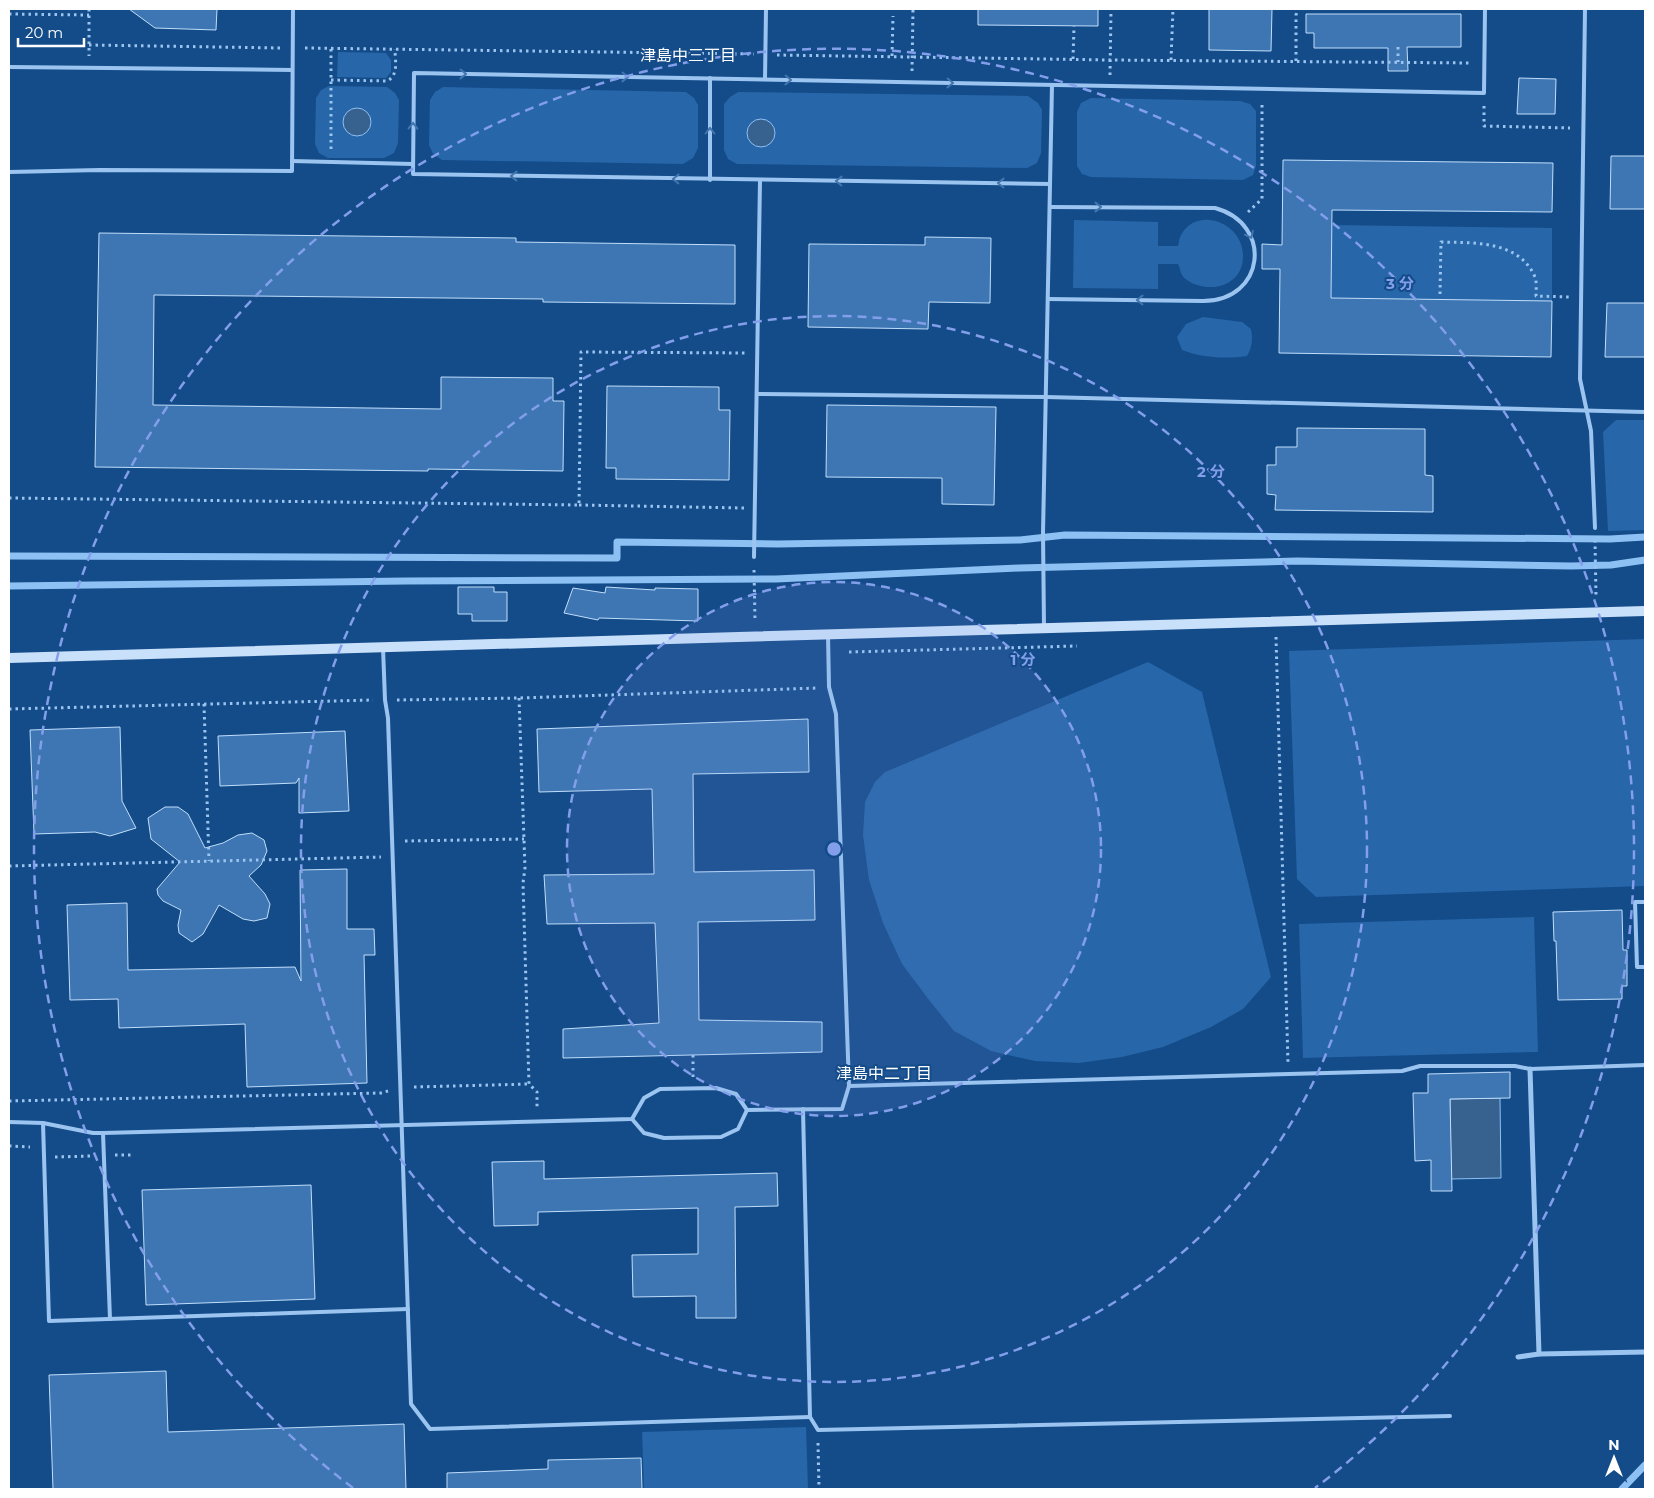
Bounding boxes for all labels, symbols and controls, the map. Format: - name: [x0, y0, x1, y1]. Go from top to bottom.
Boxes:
- scale bar: [18, 15, 84, 47]
- text: 20 m: [25, 23, 63, 42]
- district label: 津島中三丁目: [640, 46, 736, 65]
- one-way arrow: [459, 68, 467, 79]
- one-way arrow: [622, 71, 630, 82]
- one-way arrow: [784, 75, 792, 85]
- one-way arrow: [946, 77, 954, 88]
- one-way arrow: [408, 121, 418, 129]
- one-way arrow: [705, 127, 715, 134]
- one-way arrow: [510, 171, 518, 181]
- one-way arrow: [672, 174, 680, 184]
- one-way arrow: [835, 176, 842, 186]
- one-way arrow: [997, 178, 1005, 188]
- one-way arrow: [1095, 202, 1103, 212]
- one-way arrow: [1243, 229, 1253, 238]
- text: 3 分: [1385, 274, 1414, 293]
- one-way arrow: [1136, 295, 1144, 305]
- text: 2 分: [1197, 462, 1225, 481]
- text: 1 分: [1010, 650, 1036, 669]
- centre of rings: [825, 840, 843, 858]
- district label: 津島中二丁目: [836, 1064, 932, 1083]
- north arrow: [1589, 1433, 1639, 1483]
- text: N: [1608, 1436, 1620, 1454]

